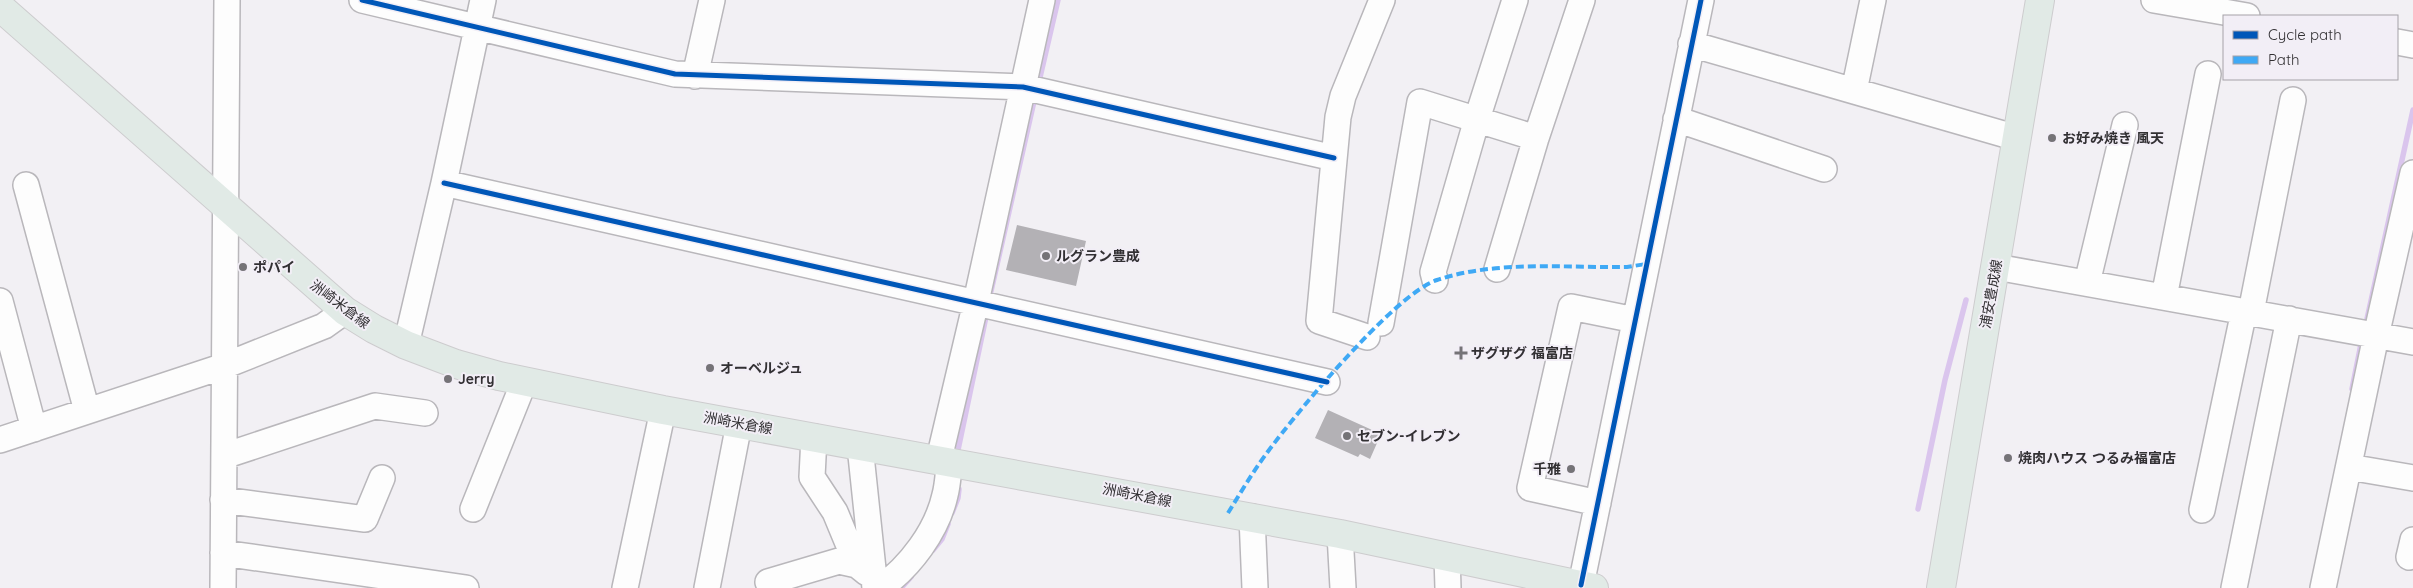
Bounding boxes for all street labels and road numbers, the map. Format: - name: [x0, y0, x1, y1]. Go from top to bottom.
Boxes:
- street label: 浦安豊成線: [1976, 258, 2006, 330]
- street label: 洲崎米倉線: [307, 276, 373, 332]
- street label: 洲崎米倉線: [702, 408, 774, 438]
- street label: 洲崎米倉線: [1101, 479, 1173, 511]

